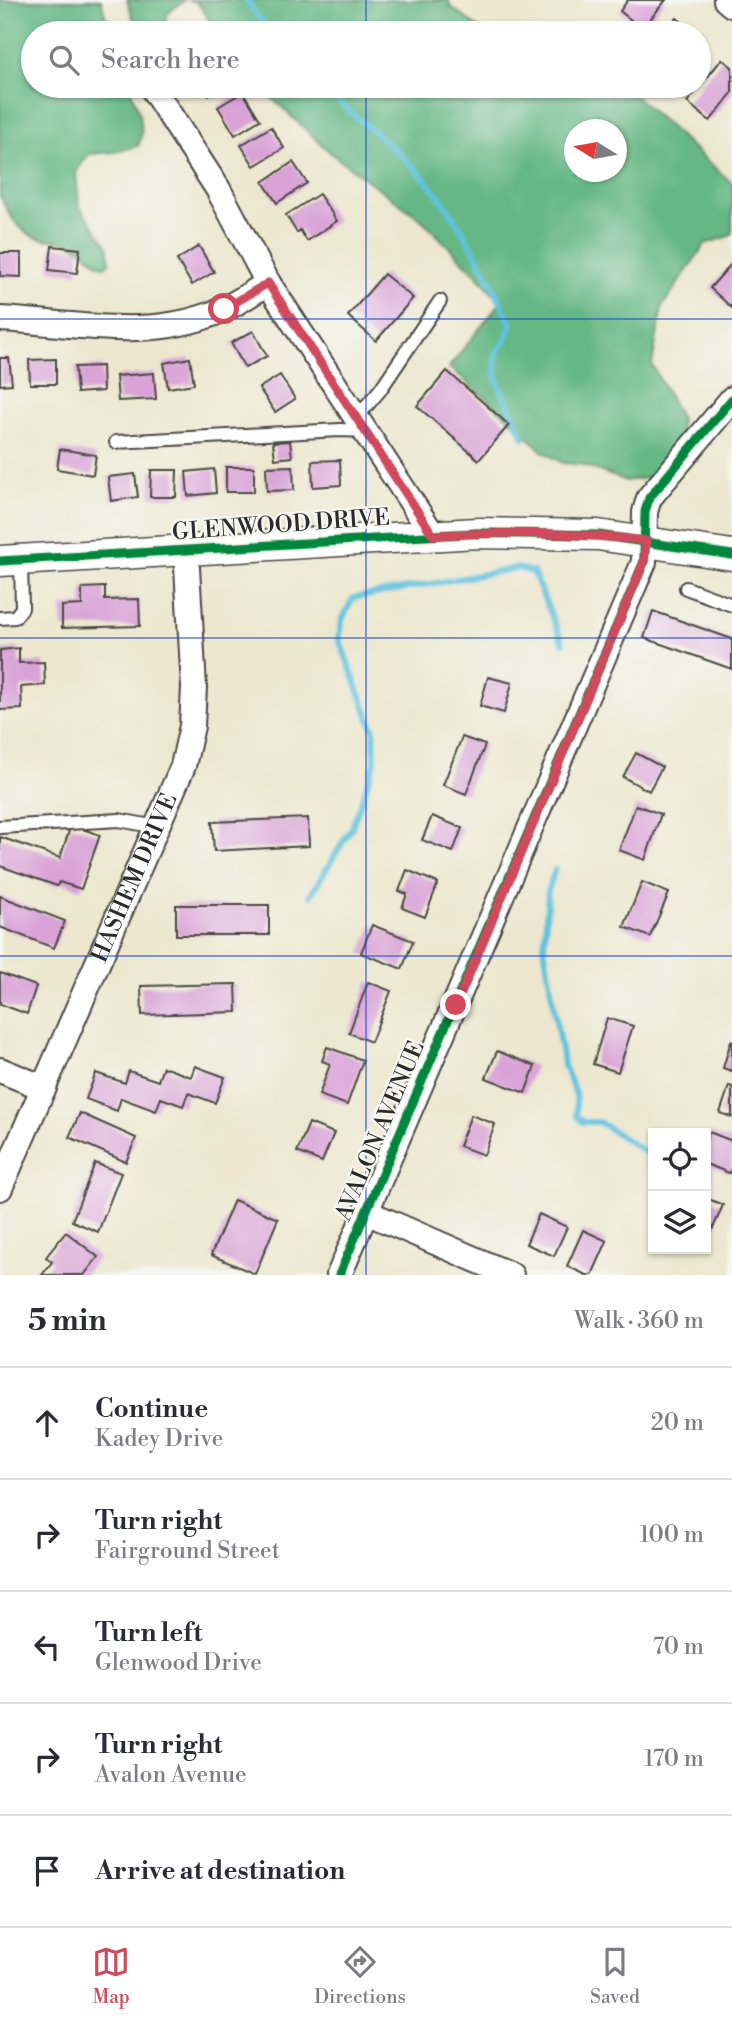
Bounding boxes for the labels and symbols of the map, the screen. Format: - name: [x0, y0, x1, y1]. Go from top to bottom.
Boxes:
- north arrow: [564, 119, 627, 182]
- route start: [208, 293, 239, 324]
- street label: GLENWOOD DRIVE: [171, 503, 391, 547]
- street label: HASHEM DRIVE: [85, 789, 183, 967]
- route end: [440, 989, 471, 1020]
- street label: AVALON AVENUE: [329, 1037, 431, 1226]

